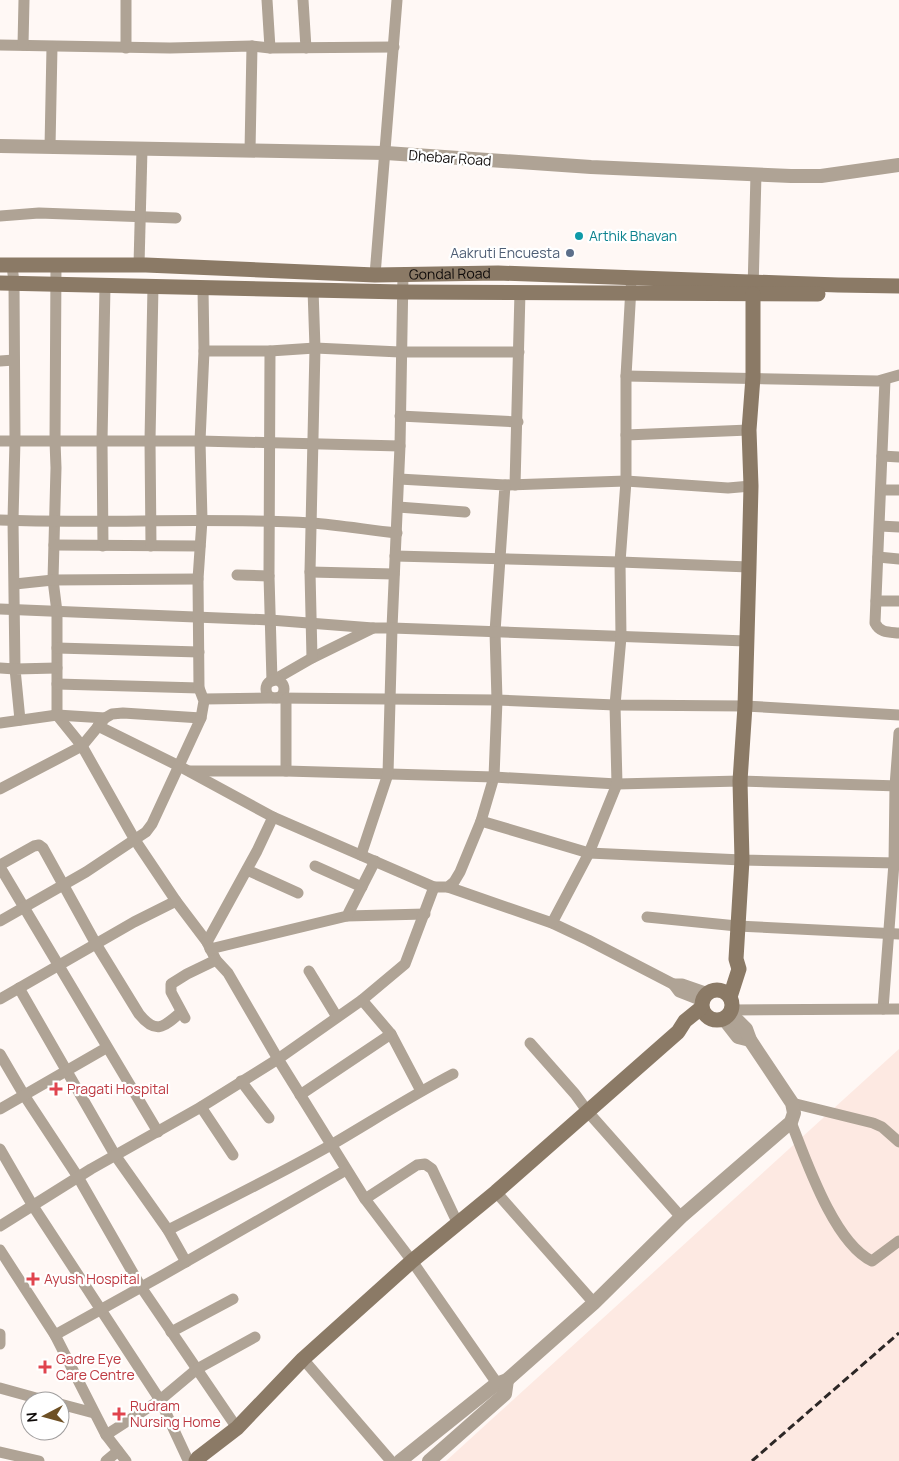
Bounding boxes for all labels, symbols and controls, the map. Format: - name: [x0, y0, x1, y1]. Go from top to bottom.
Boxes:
- street label: Dhebar Road: [408, 145, 492, 170]
- place label: Arthik Bhavan: [589, 226, 677, 245]
- marker: Arthik Bhavan: [573, 230, 585, 242]
- place label: Aakruti Encuesta: [450, 243, 560, 262]
- marker: Aakruti Encuesta: [564, 247, 576, 259]
- street label: Gondal Road: [409, 263, 491, 283]
- place label: Pragati Hospital: [67, 1079, 169, 1098]
- marker: Pragati Hospital: [49, 1082, 63, 1096]
- place label: Ayush Hospital: [44, 1269, 140, 1288]
- marker: Ayush Hospital: [26, 1272, 40, 1286]
- place label: Gadre Eye Care Centre: [56, 1349, 135, 1384]
- marker: Gadre Eye Care Centre: [38, 1360, 52, 1374]
- north arrow: [20, 1391, 70, 1441]
- place label: Rudram Nursing Home: [130, 1396, 221, 1431]
- marker: Rudram Nursing Home: [112, 1407, 126, 1421]
- text: N: [22, 1411, 42, 1423]

